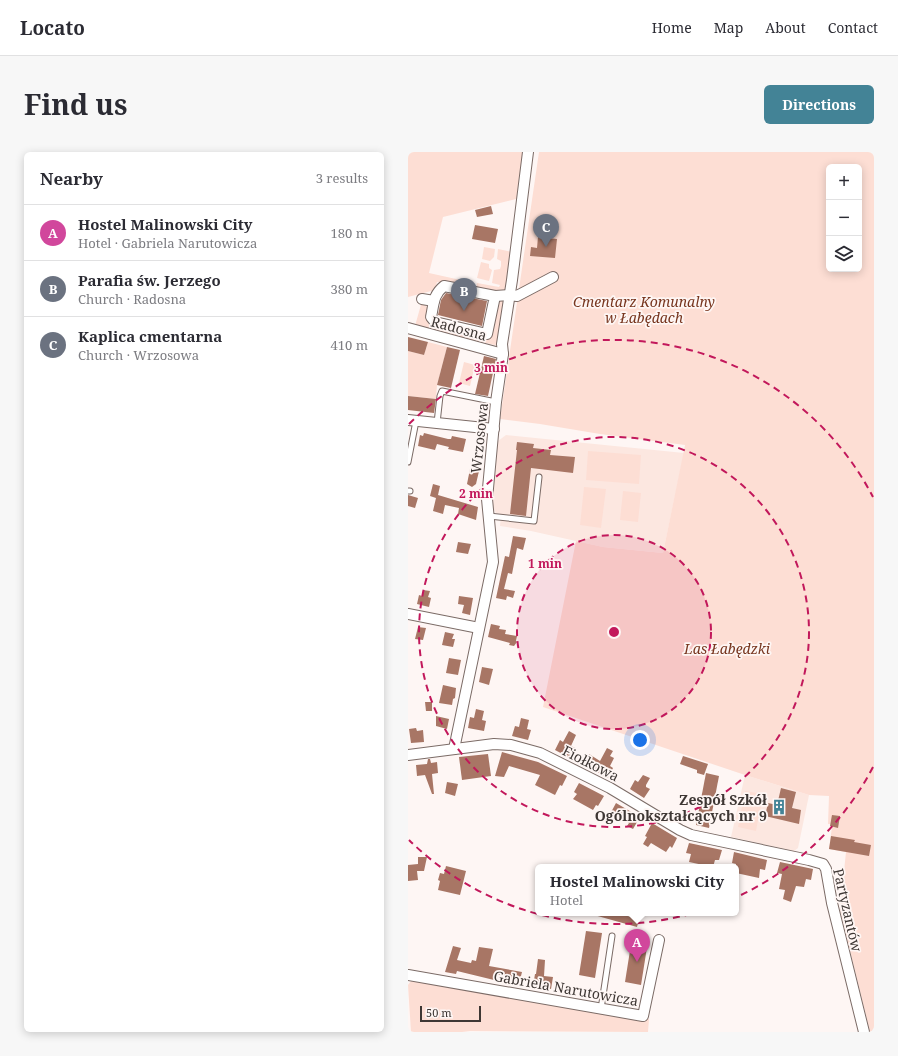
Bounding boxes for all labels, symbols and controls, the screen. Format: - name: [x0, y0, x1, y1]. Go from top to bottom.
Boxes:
- text: Locato: [20, 15, 85, 41]
- text: Home: [652, 18, 692, 37]
- text: Map: [714, 18, 743, 37]
- text: About: [765, 18, 806, 37]
- text: Contact: [828, 18, 878, 37]
- text: Find us: [24, 85, 128, 123]
- button: Directions: [764, 85, 874, 124]
- map controls: [826, 164, 862, 272]
- button: +: [826, 164, 862, 200]
- text: Nearby: [40, 167, 103, 190]
- text: 3 results: [316, 169, 368, 187]
- button: −: [826, 200, 862, 236]
- text: Hostel Malinowski City: [78, 214, 252, 234]
- pin: C: [533, 214, 559, 247]
- text: A: [48, 224, 58, 242]
- text: 180 m: [331, 224, 368, 242]
- text: Hotel · Gabriela Narutowicza: [78, 234, 257, 252]
- button: layers: [826, 236, 862, 272]
- text: Parafia św. Jerzego: [78, 270, 221, 290]
- pin: B: [451, 278, 477, 311]
- text: B: [49, 280, 57, 298]
- text: 380 m: [331, 280, 368, 298]
- text: Church · Radosna: [78, 290, 186, 308]
- park label: Cmentarz Komunalny w Łabędach: [573, 292, 715, 327]
- street label: Radosna: [429, 311, 489, 345]
- text: Kaplica cmentarna: [78, 326, 222, 346]
- text: C: [49, 336, 57, 354]
- text: 410 m: [331, 336, 368, 354]
- text: Church · Wrzosowa: [78, 346, 199, 364]
- text: 3 min: [474, 359, 508, 376]
- street label: Wrzosowa: [466, 402, 492, 474]
- text: 2 min: [459, 485, 493, 502]
- text: 1 min: [528, 555, 562, 572]
- centre of rings: [607, 625, 621, 639]
- park label: Las Łabędzki: [683, 639, 771, 658]
- your location: [630, 730, 650, 750]
- street label: Fiołkowa: [559, 741, 623, 785]
- place label: Zespół Szkół Ogólnokształcących nr 9: [595, 790, 767, 825]
- building icon: Zespół Szkół Ogólnokształcących nr 9: [770, 798, 788, 816]
- popup: [535, 864, 739, 916]
- street label: Partyzantów: [829, 866, 867, 954]
- text: Hostel Malinowski City: [550, 871, 724, 891]
- text: Hotel: [550, 891, 583, 909]
- pin: A: [624, 929, 650, 962]
- street label: Gabriela Narutowicza: [492, 966, 640, 1010]
- scale bar: [420, 1004, 481, 1023]
- text: 50 m: [426, 1005, 452, 1020]

